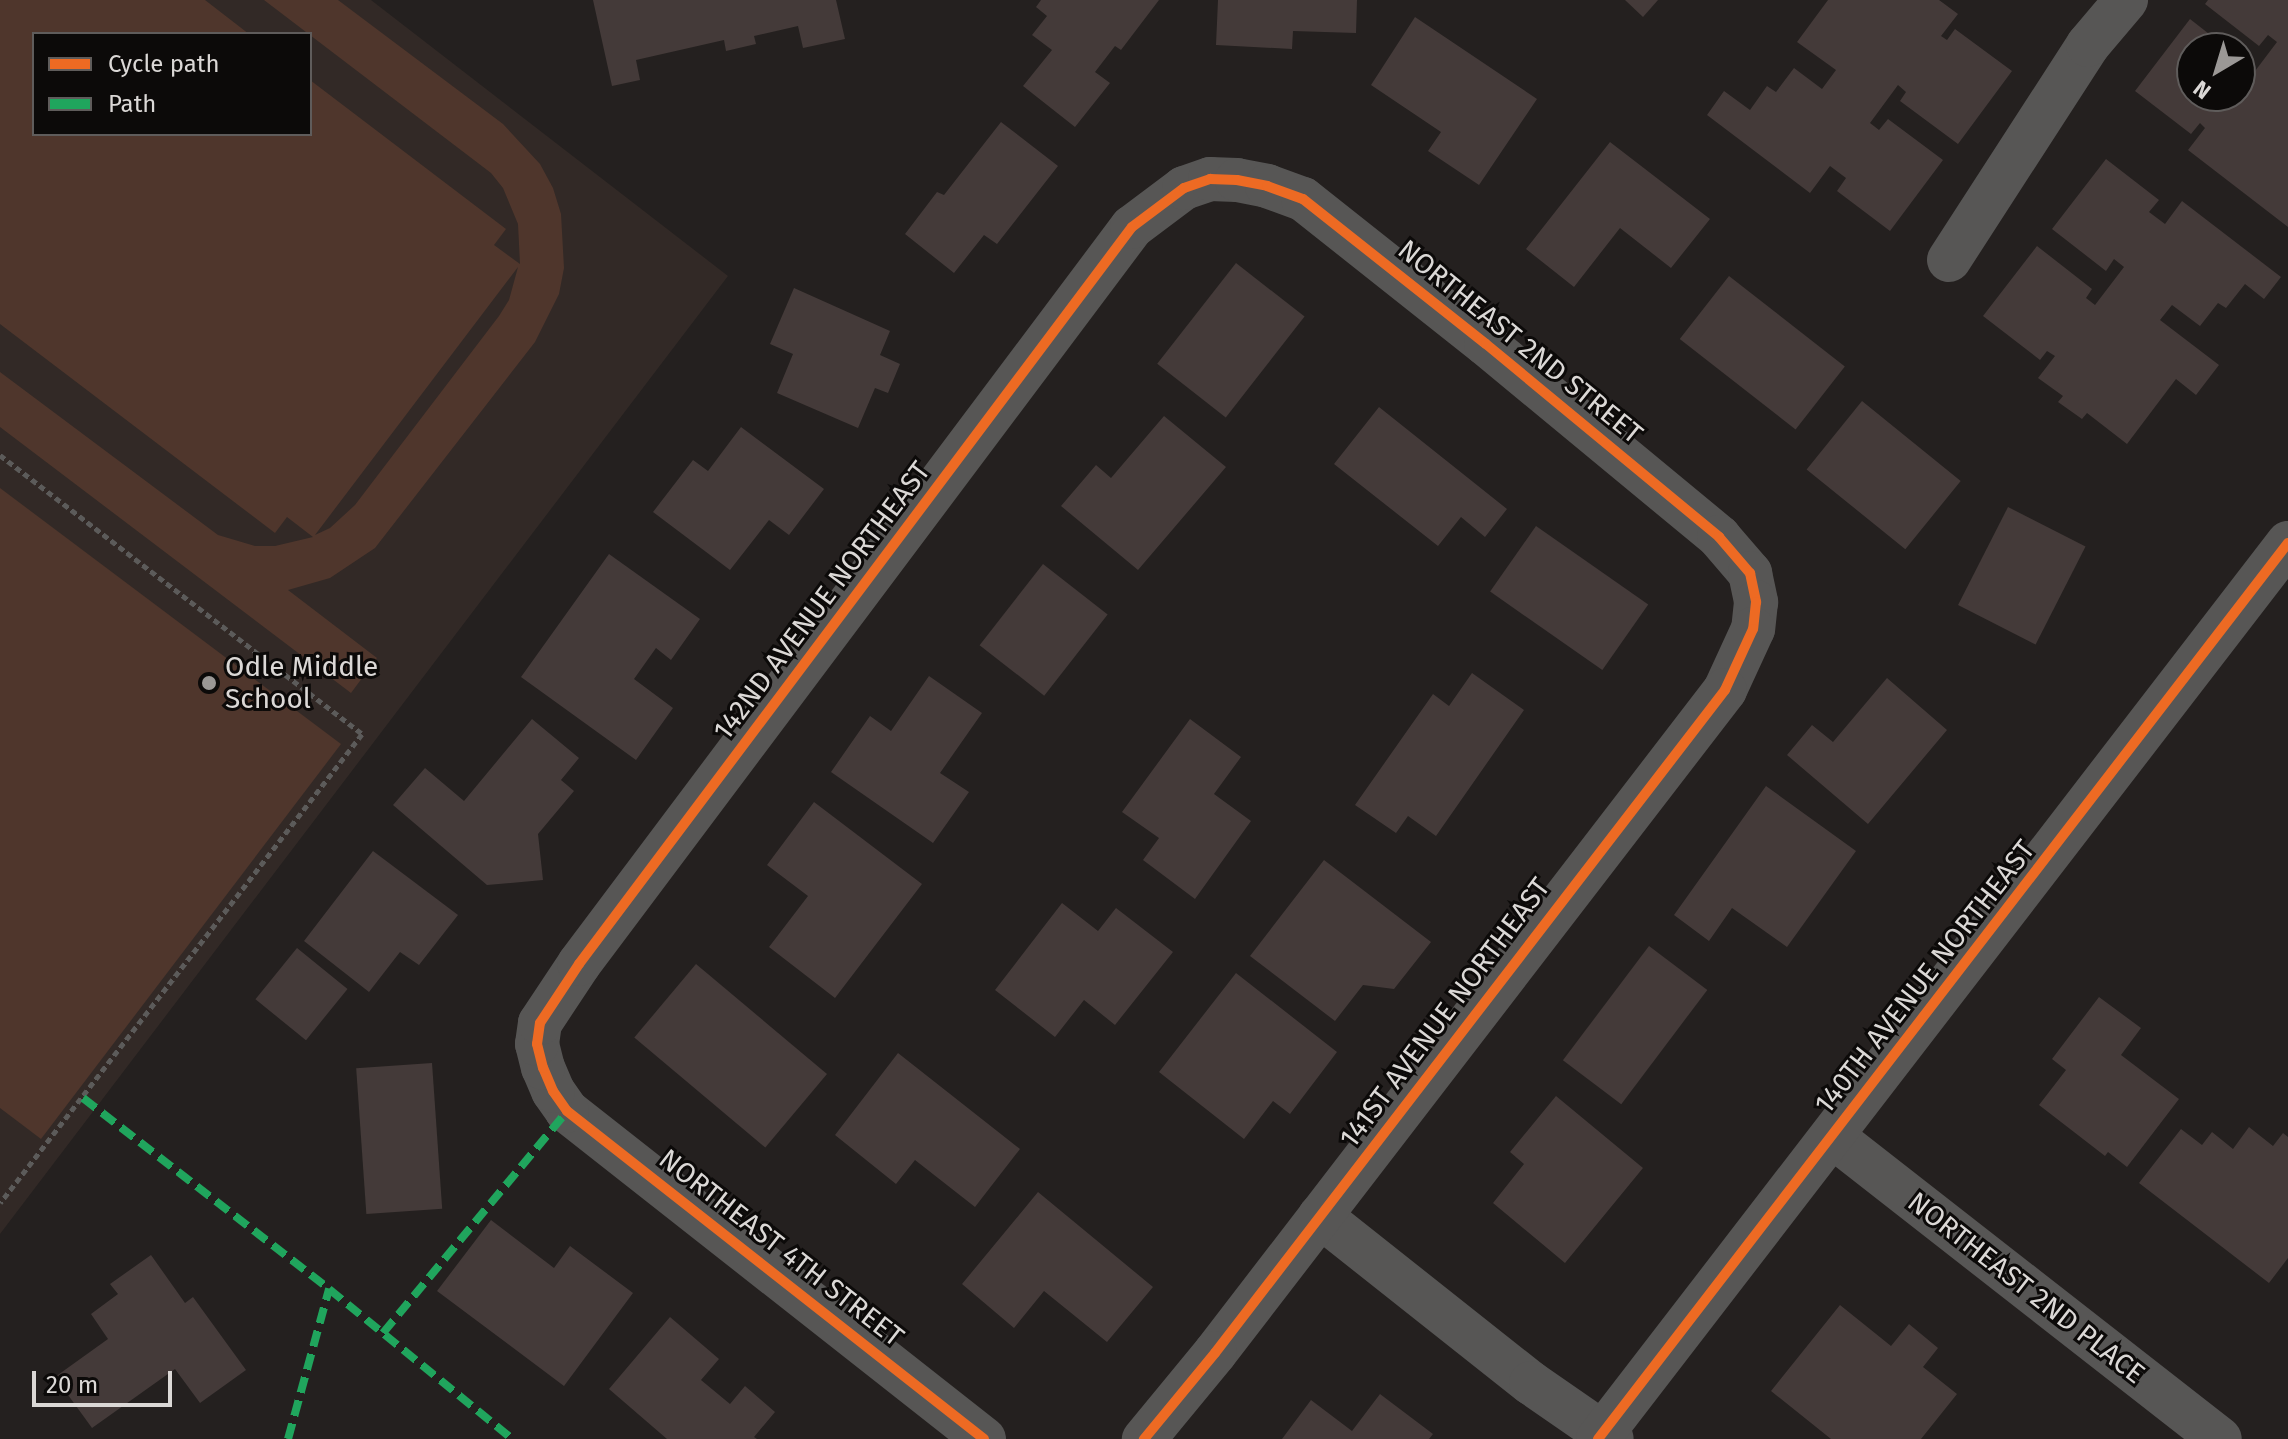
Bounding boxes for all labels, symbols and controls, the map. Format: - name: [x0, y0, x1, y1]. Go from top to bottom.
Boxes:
- legend: [32, 32, 312, 136]
- north arrow: [2176, 32, 2256, 112]
- text: Cycle path: [108, 50, 220, 78]
- text: N: [2188, 75, 2216, 105]
- text: Path: [108, 90, 156, 118]
- street label: NORTHEAST 2ND STREET: [1391, 233, 1649, 451]
- street label: 142ND AVENUE NORTHEAST: [706, 455, 938, 747]
- place label: Odle Middle School: [225, 650, 378, 716]
- marker: Odle Middle School: [200, 674, 218, 692]
- street label: 140TH AVENUE NORTHEAST: [1808, 834, 2042, 1120]
- street label: 141ST AVENUE NORTHEAST: [1333, 872, 1557, 1154]
- street label: NORTHEAST 4TH STREET: [652, 1142, 910, 1354]
- street label: NORTHEAST 2ND PLACE: [1901, 1185, 2151, 1391]
- scale bar: [36, 1355, 176, 1405]
- text: 20 m: [46, 1371, 98, 1399]

